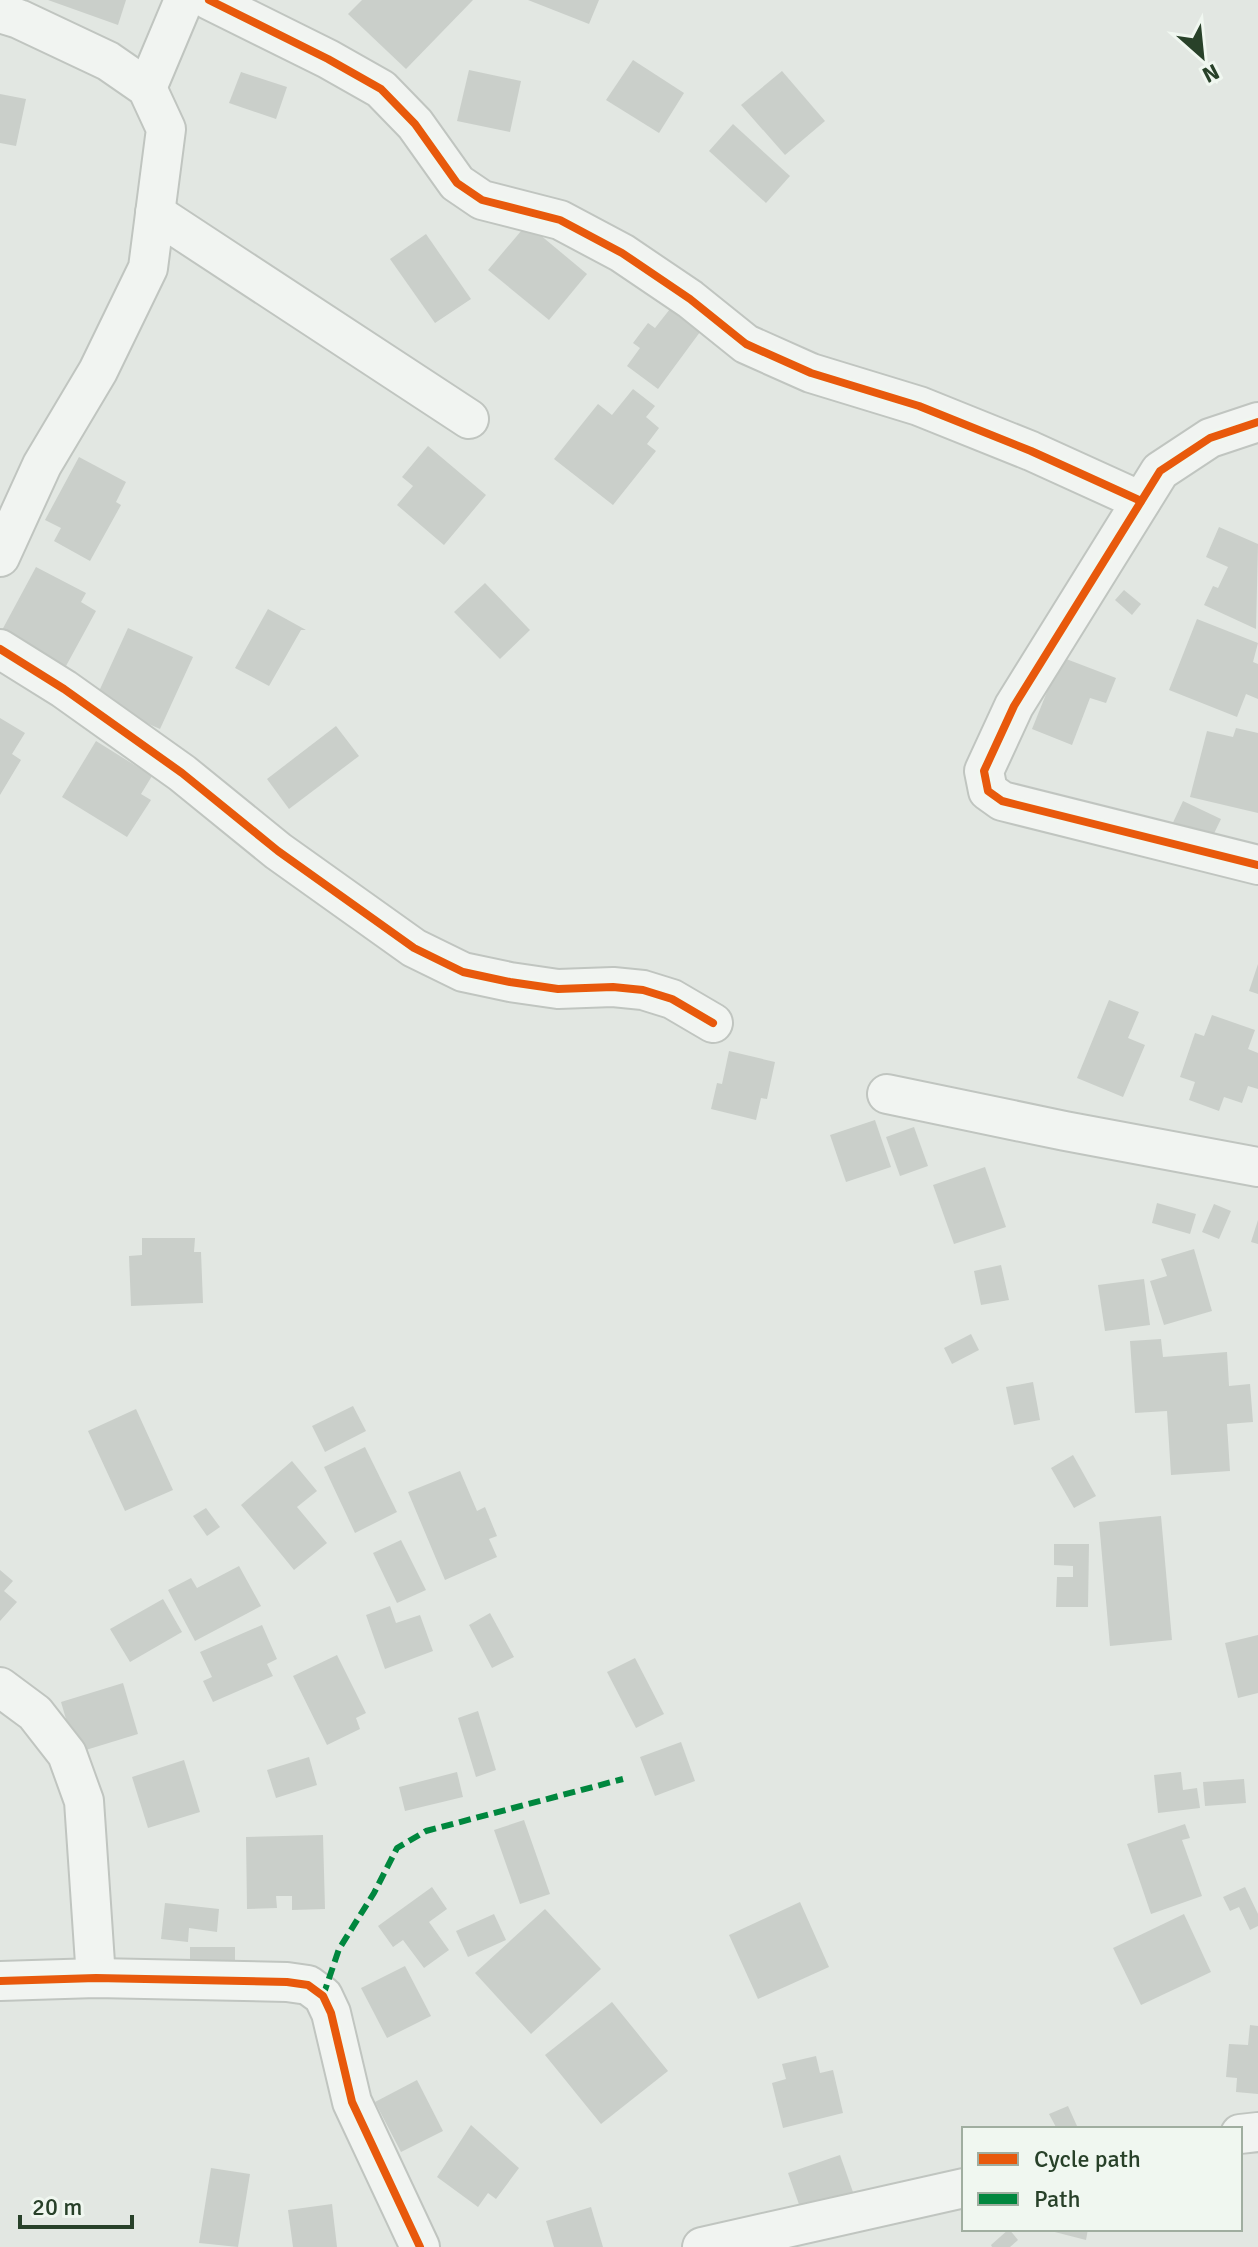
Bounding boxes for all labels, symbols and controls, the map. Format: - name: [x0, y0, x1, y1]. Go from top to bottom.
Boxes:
- north arrow: [1162, 16, 1242, 96]
- text: N: [1198, 58, 1224, 89]
- legend: [962, 2127, 1242, 2231]
- text: Cycle path: [1034, 2144, 1141, 2174]
- scale bar: [20, 2179, 132, 2229]
- text: Path: [1034, 2184, 1080, 2214]
- text: 20 m: [32, 2192, 82, 2222]

